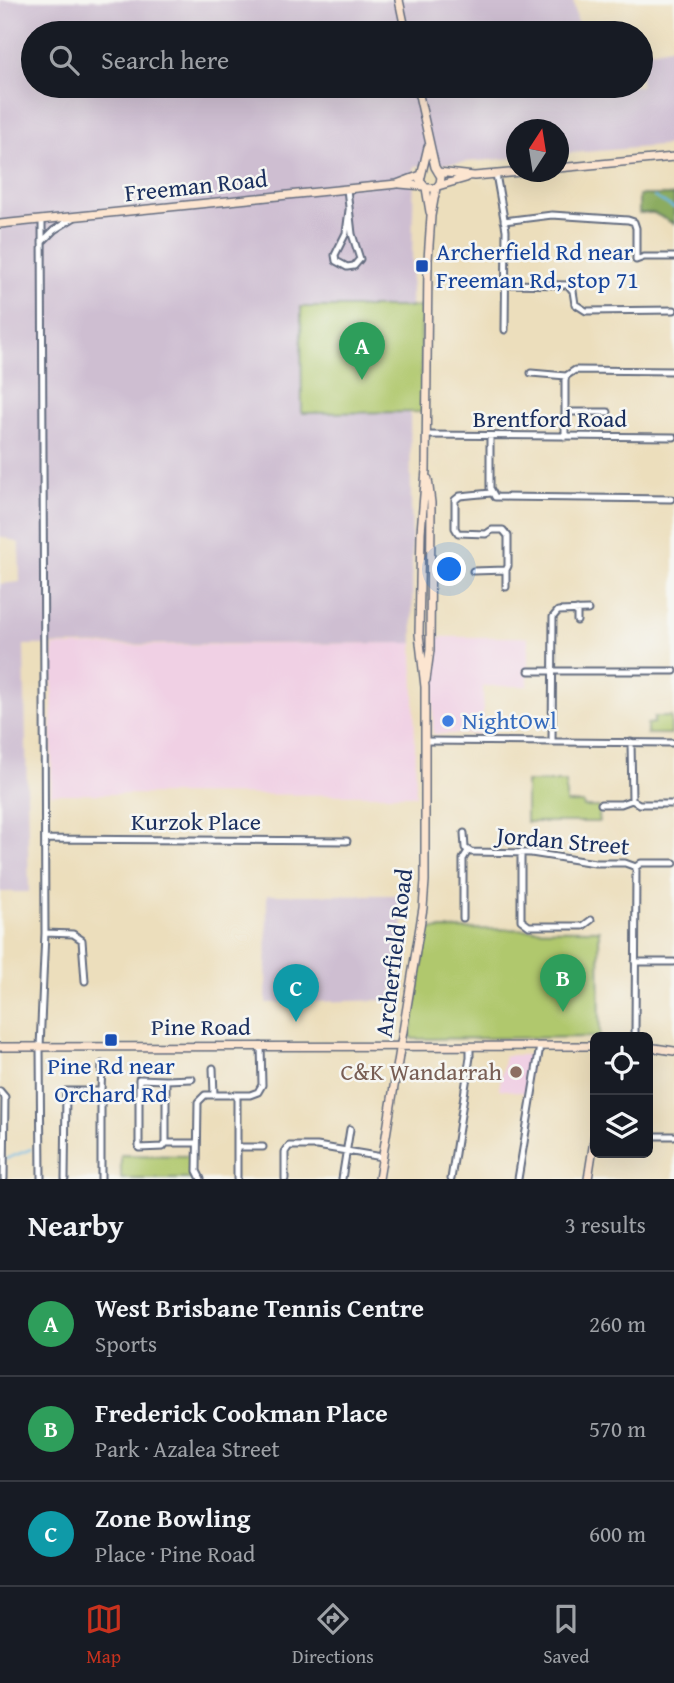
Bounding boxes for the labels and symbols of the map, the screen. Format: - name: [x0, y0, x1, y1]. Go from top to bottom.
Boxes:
- north arrow: [506, 119, 569, 182]
- street label: Freeman Road: [123, 161, 269, 210]
- place label: Archerfield Rd near Freeman Rd, stop 71: [436, 234, 639, 297]
- marker: Archerfield Rd near Freeman Rd, stop 71: [414, 258, 430, 274]
- pin: A: [339, 322, 385, 380]
- street label: Brentford Road: [473, 401, 627, 436]
- your location: [432, 552, 466, 586]
- place label: NightOwl: [462, 703, 557, 738]
- marker: NightOwl: [440, 713, 456, 729]
- street label: Kurzok Place: [131, 804, 261, 839]
- street label: Jordan Street: [492, 817, 631, 864]
- street label: Archerfield Road: [366, 866, 421, 1039]
- pin: B: [540, 954, 586, 1012]
- pin: C: [273, 964, 319, 1022]
- street label: Pine Road: [151, 1009, 251, 1044]
- marker: Pine Rd near Orchard Rd: [103, 1032, 119, 1048]
- place label: Pine Rd near Orchard Rd: [47, 1048, 175, 1111]
- place label: C&K Wandarrah: [340, 1054, 503, 1089]
- marker: C&K Wandarrah: [508, 1064, 524, 1080]

